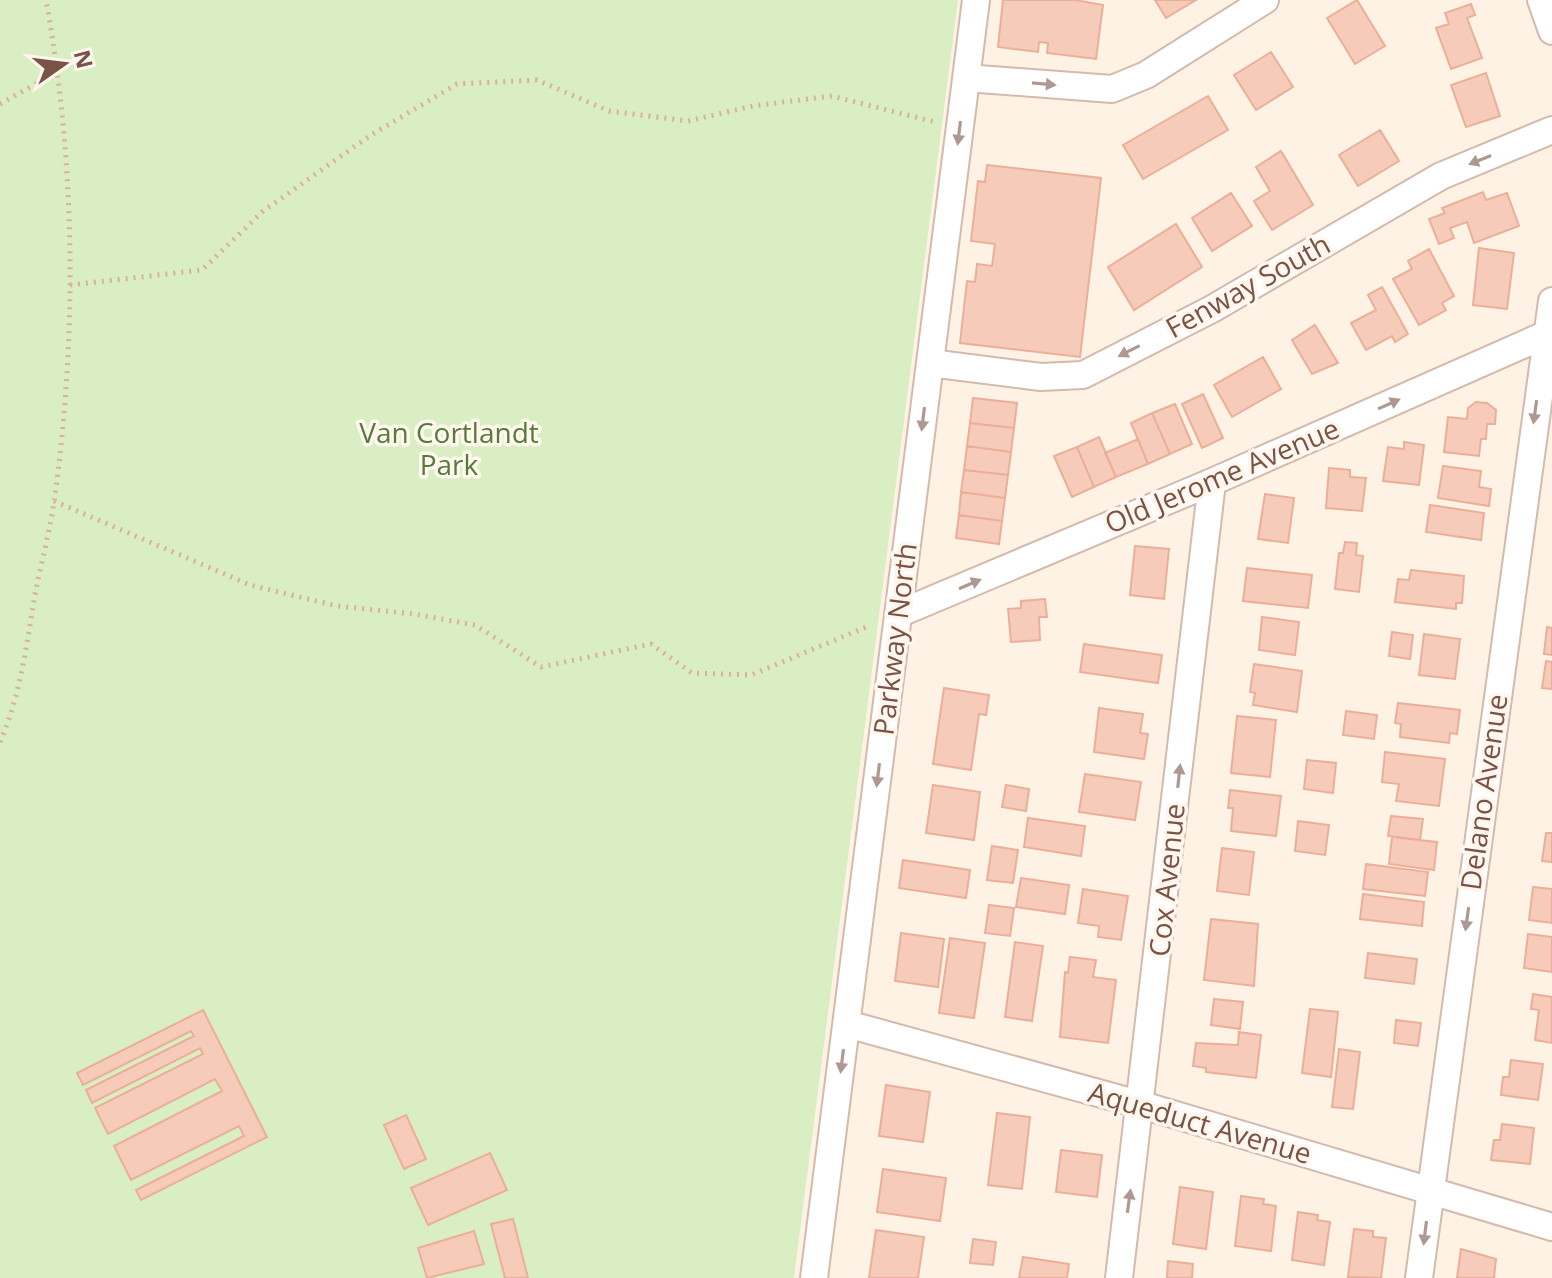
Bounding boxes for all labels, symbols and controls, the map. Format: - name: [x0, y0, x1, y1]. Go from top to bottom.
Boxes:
- north arrow: [24, 24, 104, 104]
- text: N: [68, 47, 101, 71]
- one-way arrow: [1032, 78, 1057, 91]
- one-way arrow: [952, 121, 965, 146]
- one-way arrow: [1468, 153, 1492, 166]
- street label: Fenway South: [1159, 224, 1337, 346]
- one-way arrow: [1118, 345, 1141, 358]
- one-way arrow: [1377, 397, 1401, 411]
- one-way arrow: [1528, 400, 1541, 425]
- one-way arrow: [916, 407, 929, 432]
- street label: Old Jerome Avenue: [1099, 409, 1345, 542]
- park label: Van Cortlandt Park: [359, 413, 539, 483]
- street label: Parkway North: [863, 540, 925, 737]
- one-way arrow: [958, 577, 982, 590]
- street label: Delano Avenue: [1450, 691, 1516, 892]
- one-way arrow: [871, 763, 884, 788]
- one-way arrow: [1172, 763, 1185, 788]
- street label: Cox Avenue: [1139, 801, 1193, 958]
- one-way arrow: [1460, 907, 1473, 932]
- one-way arrow: [835, 1049, 848, 1074]
- street label: Aqueduct Avenue: [1084, 1072, 1316, 1172]
- one-way arrow: [1123, 1188, 1136, 1213]
- one-way arrow: [1418, 1221, 1431, 1246]

